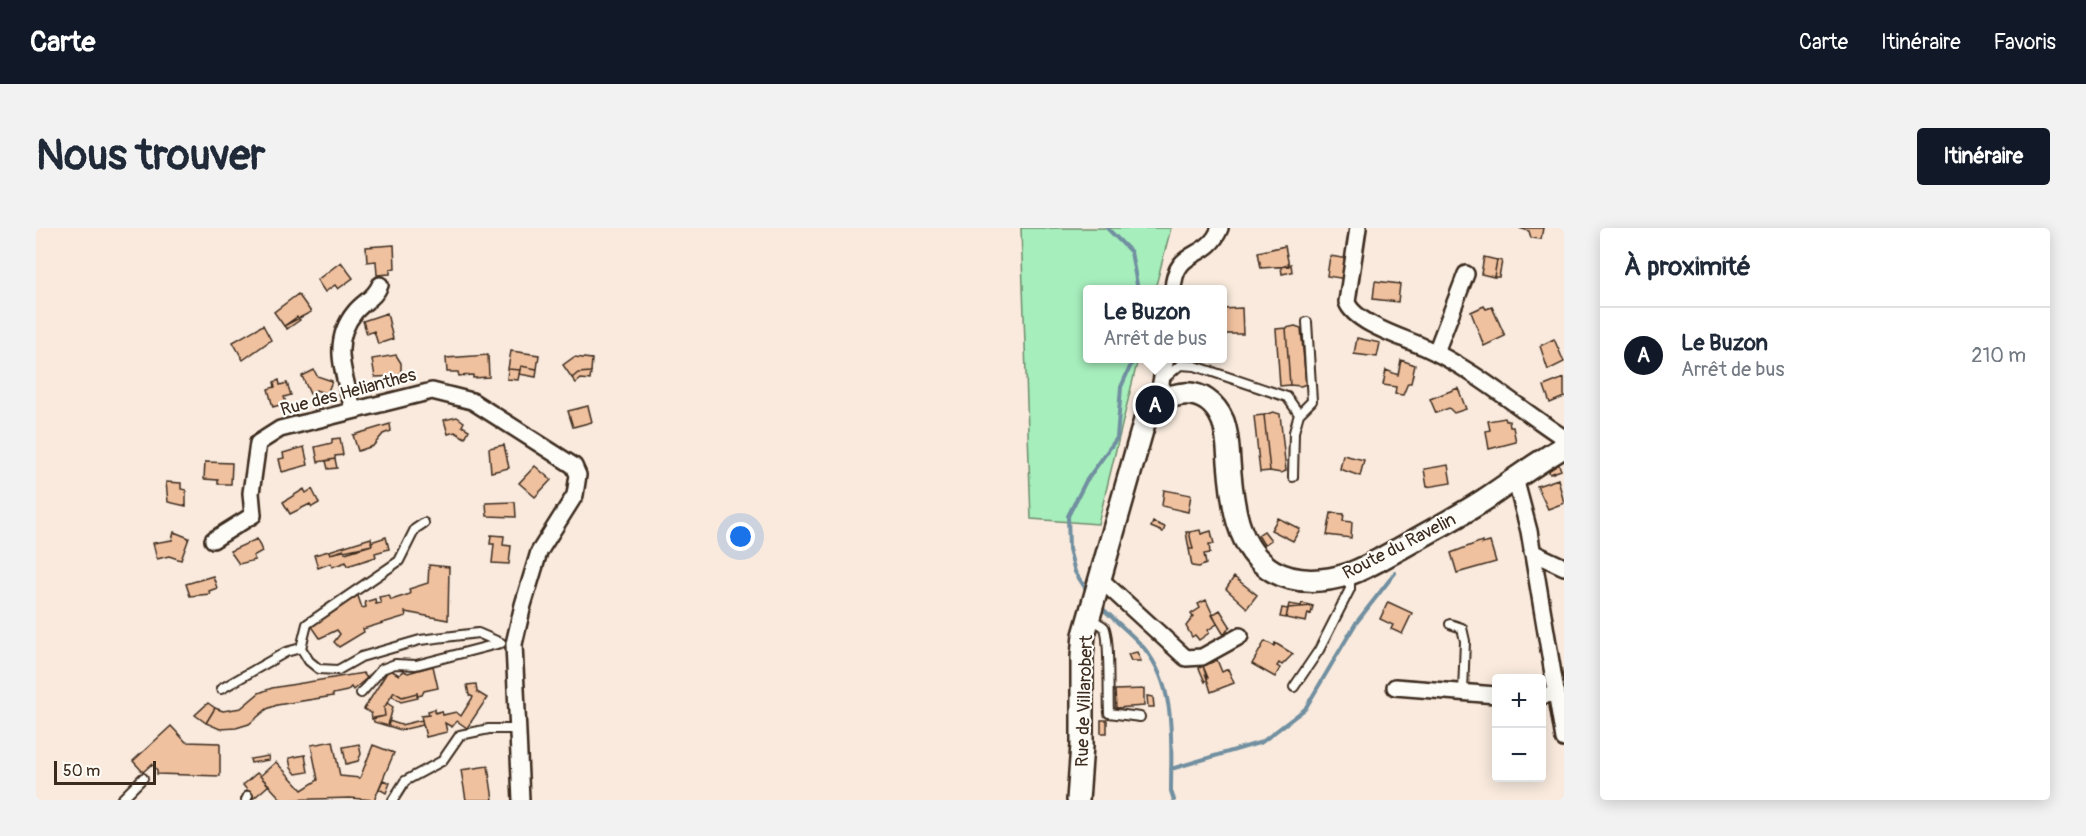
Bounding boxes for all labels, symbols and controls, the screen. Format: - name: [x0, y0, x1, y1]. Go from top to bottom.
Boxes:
- text: Carte: [30, 25, 95, 60]
- text: Carte: [1799, 29, 1848, 56]
- text: Itinéraire: [1881, 29, 1961, 56]
- text: Favoris: [1994, 29, 2056, 56]
- button: Itinéraire: [1917, 128, 2050, 185]
- text: Nous trouver: [36, 130, 265, 182]
- text: À proximité: [1624, 251, 1751, 283]
- popup: [1083, 285, 1227, 363]
- text: Le Buzon: [1103, 298, 1190, 326]
- text: Arrêt de bus: [1103, 326, 1207, 351]
- text: Le Buzon: [1681, 329, 1768, 357]
- text: A: [1637, 343, 1650, 368]
- text: 210 m: [1971, 343, 2026, 368]
- text: Arrêt de bus: [1681, 357, 1784, 382]
- street label: Rue des Helianthes: [278, 363, 419, 422]
- pin: A: [1136, 382, 1174, 428]
- street label: Route du Ravelin: [1339, 508, 1460, 585]
- your location: [726, 522, 755, 551]
- street label: Rue de Villarobert: [1071, 634, 1098, 767]
- map controls: [1492, 674, 1546, 782]
- button: +: [1492, 674, 1546, 728]
- button: −: [1492, 728, 1546, 782]
- scale bar: [54, 758, 156, 786]
- text: 50 m: [63, 761, 100, 781]

